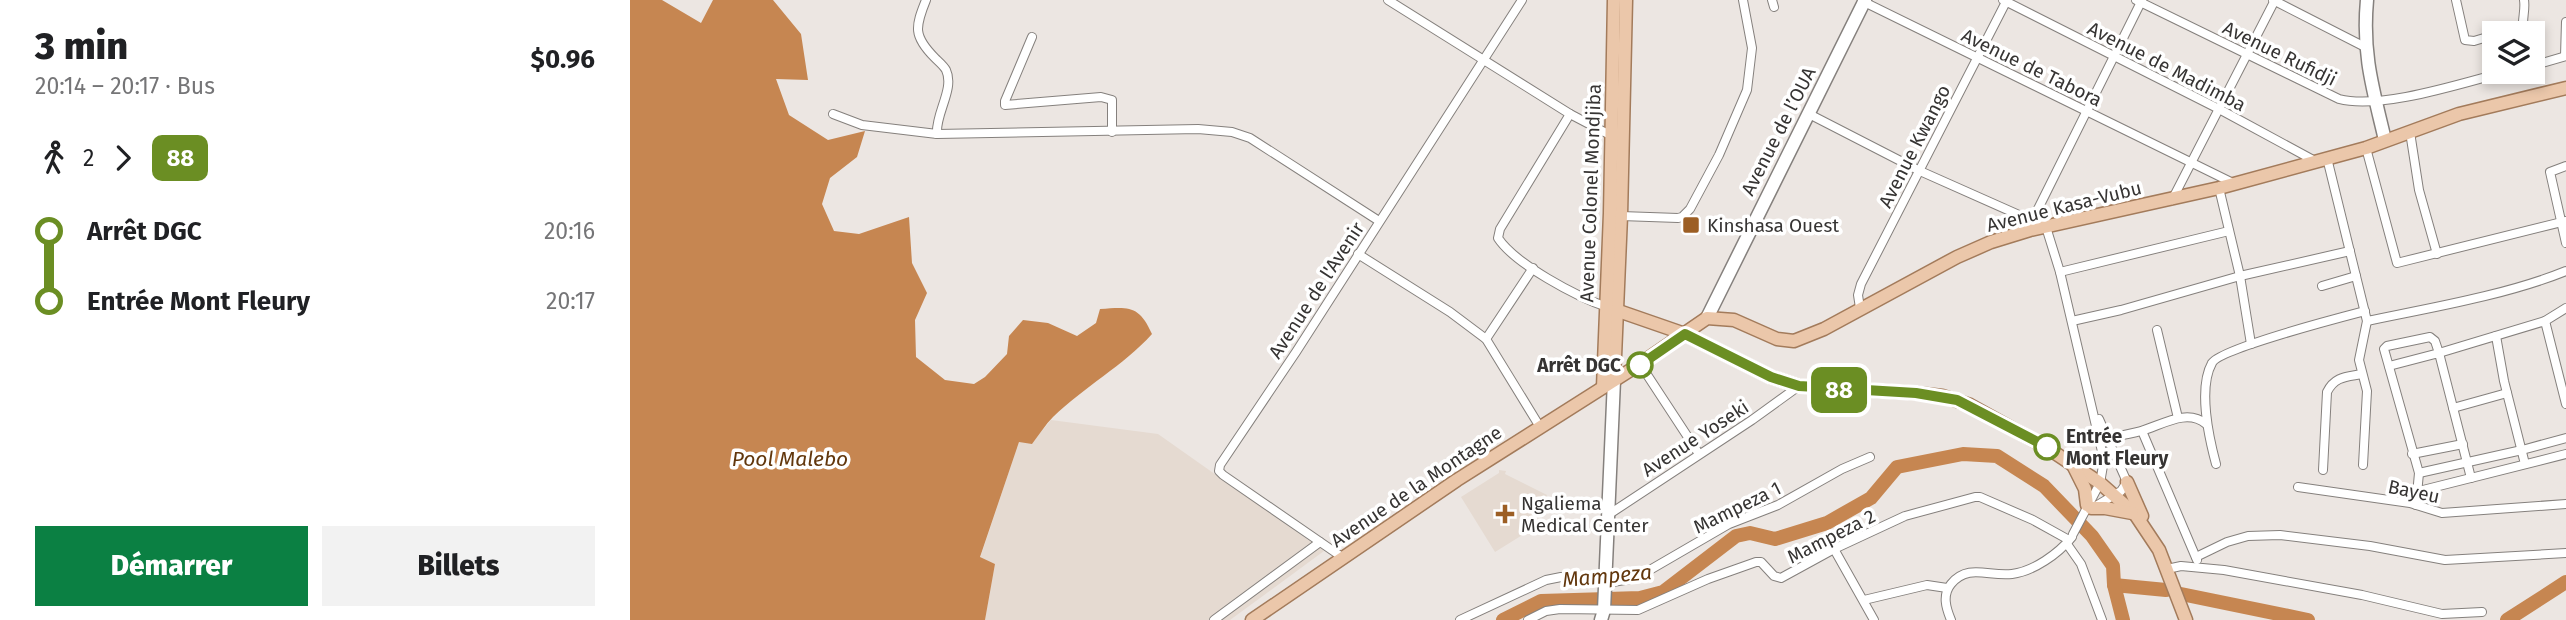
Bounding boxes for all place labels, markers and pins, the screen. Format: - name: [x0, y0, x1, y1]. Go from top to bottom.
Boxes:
- place label: Kinshasa Ouest: [1707, 214, 1839, 237]
- marker: Kinshasa Ouest: [1681, 215, 1701, 235]
- marker: Arrêt DGC: [1627, 352, 1653, 378]
- place label: Arrêt DGC: [1536, 354, 1621, 377]
- place label: Entrée Mont Fleury: [2066, 425, 2168, 470]
- marker: Entrée Mont Fleury: [2034, 434, 2060, 460]
- place label: Ngaliema Medical Center: [1521, 492, 1649, 537]
- marker: Ngaliema Medical Center: [1495, 504, 1515, 524]

